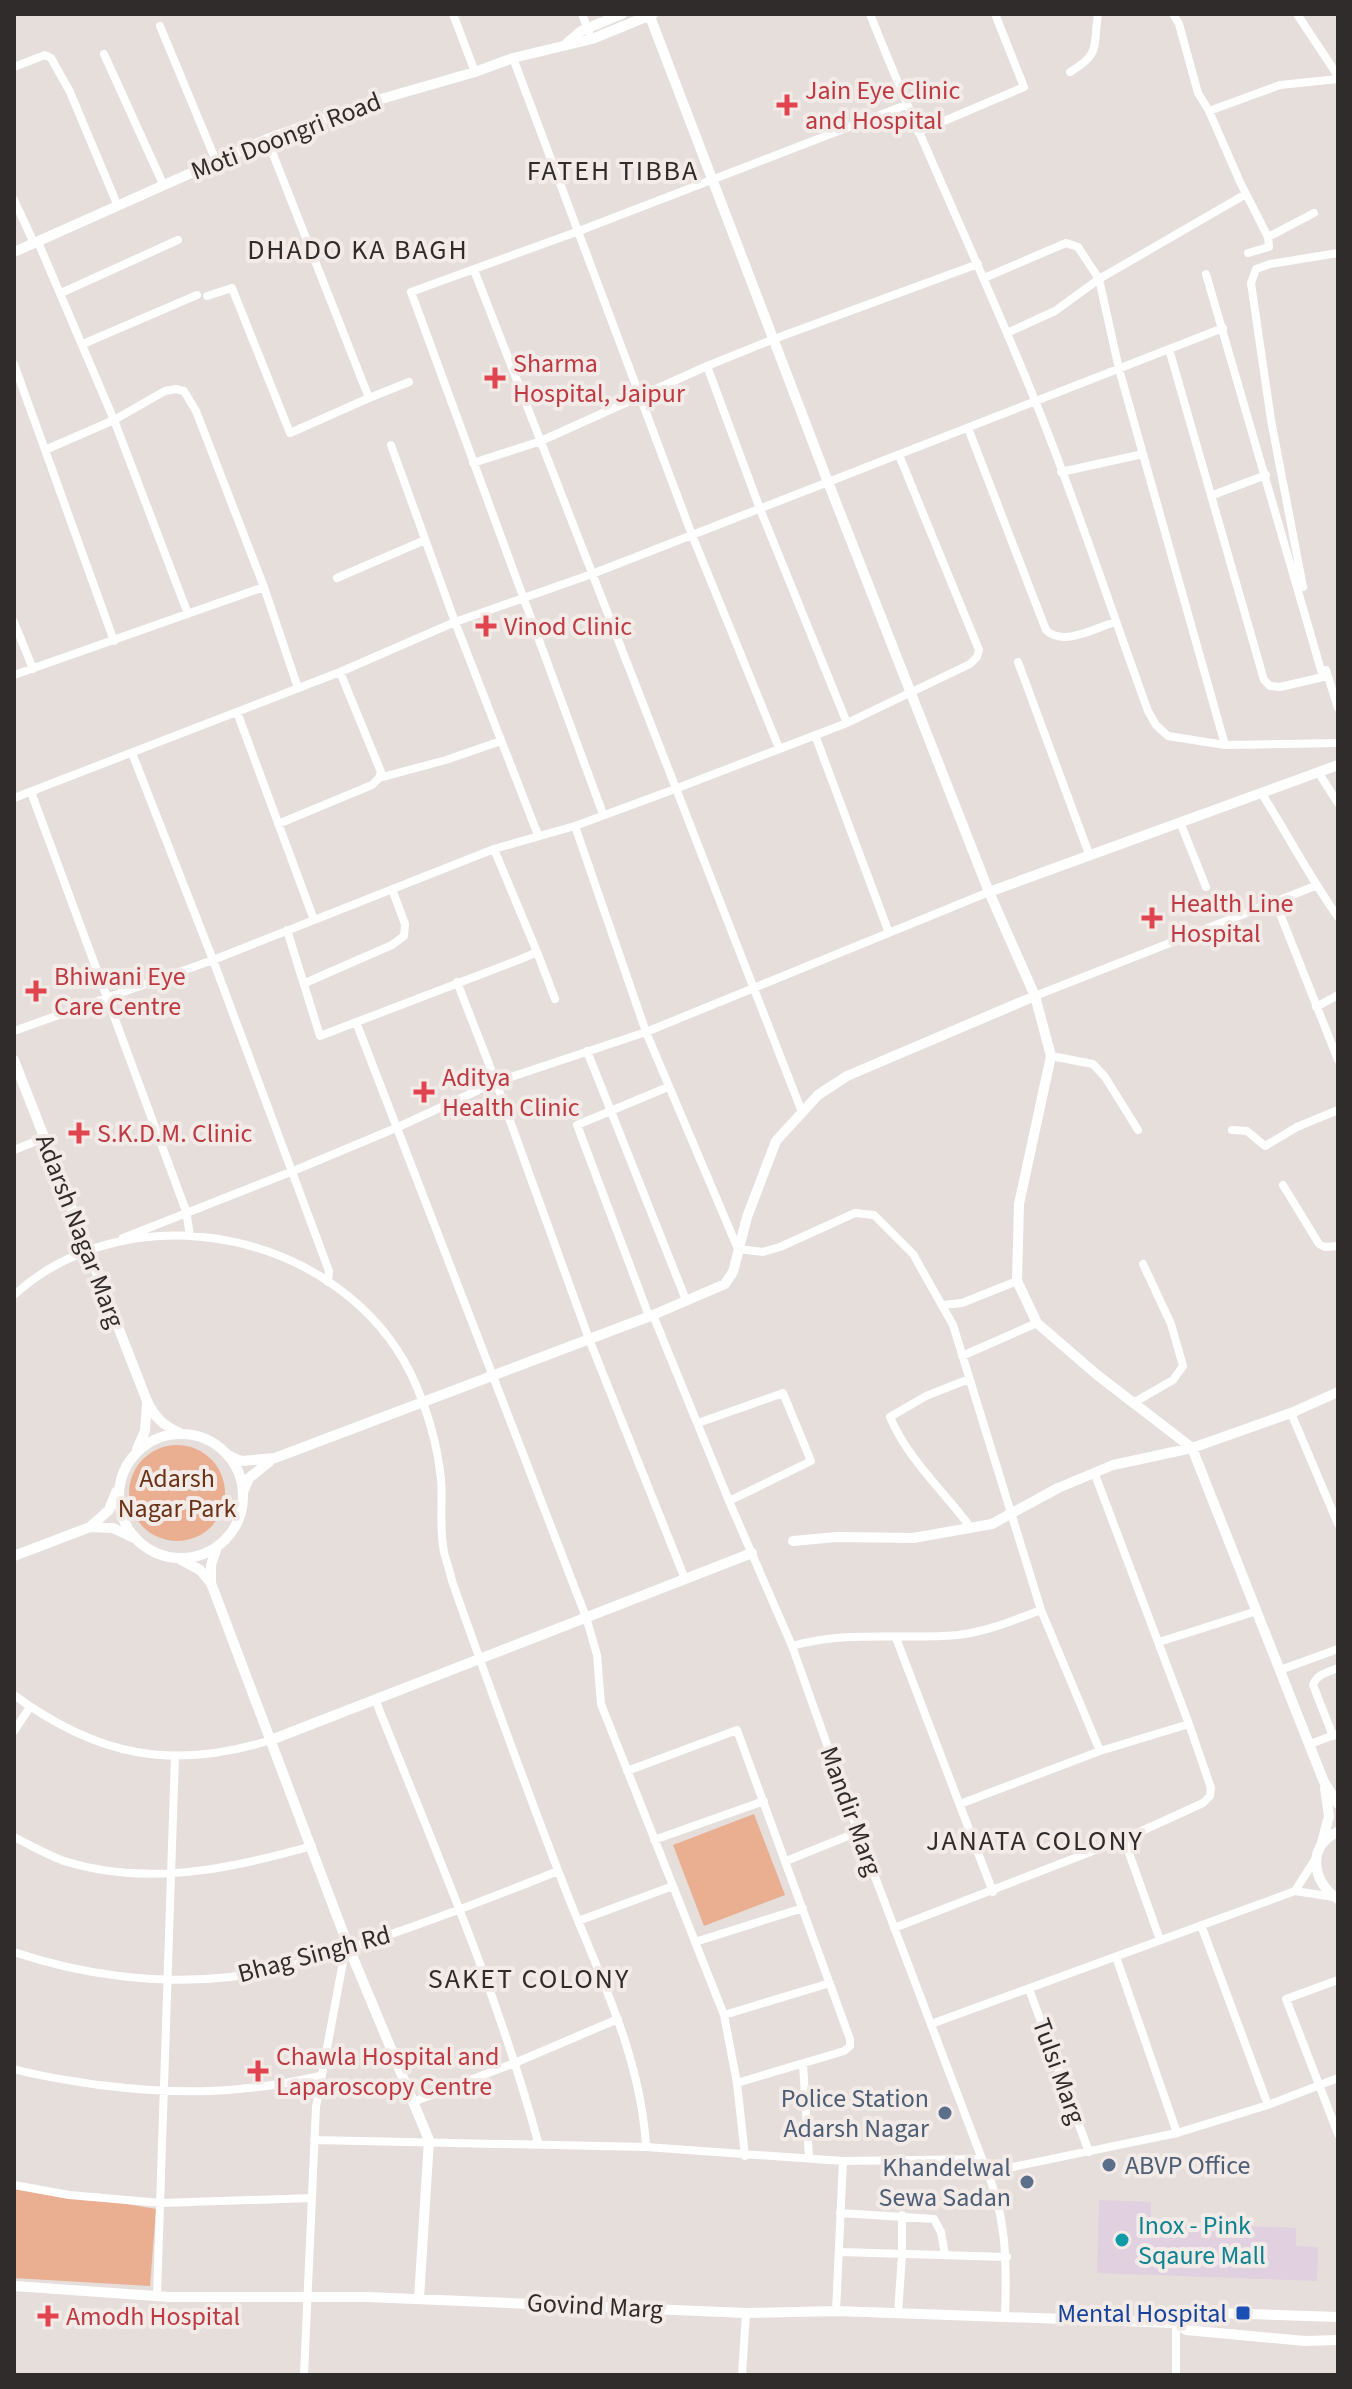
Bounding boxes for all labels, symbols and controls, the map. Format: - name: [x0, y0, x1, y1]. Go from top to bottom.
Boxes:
- place label: Jain Eye Clinic and Hospital: [805, 72, 960, 139]
- street label: Moti Doongri Road: [186, 83, 386, 189]
- marker: Jain Eye Clinic and Hospital: [776, 94, 798, 116]
- district label: FATEH TIBBA: [527, 151, 699, 191]
- district label: DHADO KA BAGH: [247, 230, 469, 270]
- place label: Sharma Hospital, Jaipur: [513, 345, 686, 412]
- marker: Sharma Hospital, Jaipur: [484, 367, 506, 389]
- place label: Vinod Clinic: [504, 608, 632, 645]
- marker: Vinod Clinic: [475, 615, 497, 637]
- place label: Health Line Hospital: [1170, 885, 1294, 952]
- marker: Health Line Hospital: [1141, 907, 1163, 929]
- place label: Bhiwani Eye Care Centre: [54, 958, 186, 1025]
- marker: Bhiwani Eye Care Centre: [25, 980, 47, 1002]
- place label: Aditya Health Clinic: [442, 1059, 580, 1126]
- marker: Aditya Health Clinic: [413, 1081, 435, 1103]
- place label: S.K.D.M. Clinic: [97, 1115, 252, 1152]
- marker: S.K.D.M. Clinic: [68, 1122, 90, 1144]
- street label: Adarsh Nagar Marg: [26, 1129, 134, 1333]
- park label: Adarsh Nagar Park: [118, 1460, 236, 1527]
- street label: Mandir Marg: [811, 1741, 891, 1881]
- district label: JANATA COLONY: [926, 1821, 1144, 1861]
- street label: Bhag Singh Rd: [233, 1916, 395, 1992]
- district label: SAKET COLONY: [428, 1959, 630, 1999]
- street label: Tulsi Marg: [1023, 2013, 1095, 2129]
- place label: Chawla Hospital and Laparoscopy Centre: [276, 2038, 499, 2105]
- marker: Chawla Hospital and Laparoscopy Centre: [247, 2060, 269, 2082]
- place label: Police Station Adarsh Nagar: [781, 2080, 930, 2147]
- marker: Police Station Adarsh Nagar: [936, 2104, 954, 2122]
- place label: ABVP Office: [1125, 2147, 1250, 2184]
- place label: Khandelwal Sewa Sadan: [879, 2149, 1011, 2216]
- marker: ABVP Office: [1100, 2156, 1118, 2174]
- marker: Khandelwal Sewa Sadan: [1018, 2173, 1036, 2191]
- place label: Inox - Pink Sqaure Mall: [1138, 2207, 1266, 2274]
- marker: Inox - Pink Sqaure Mall: [1113, 2231, 1131, 2249]
- street label: Govind Marg: [526, 2284, 664, 2328]
- place label: Mental Hospital: [1057, 2295, 1227, 2332]
- place label: Amodh Hospital: [66, 2298, 240, 2335]
- marker: Mental Hospital: [1234, 2304, 1252, 2322]
- marker: Amodh Hospital: [37, 2305, 59, 2327]

